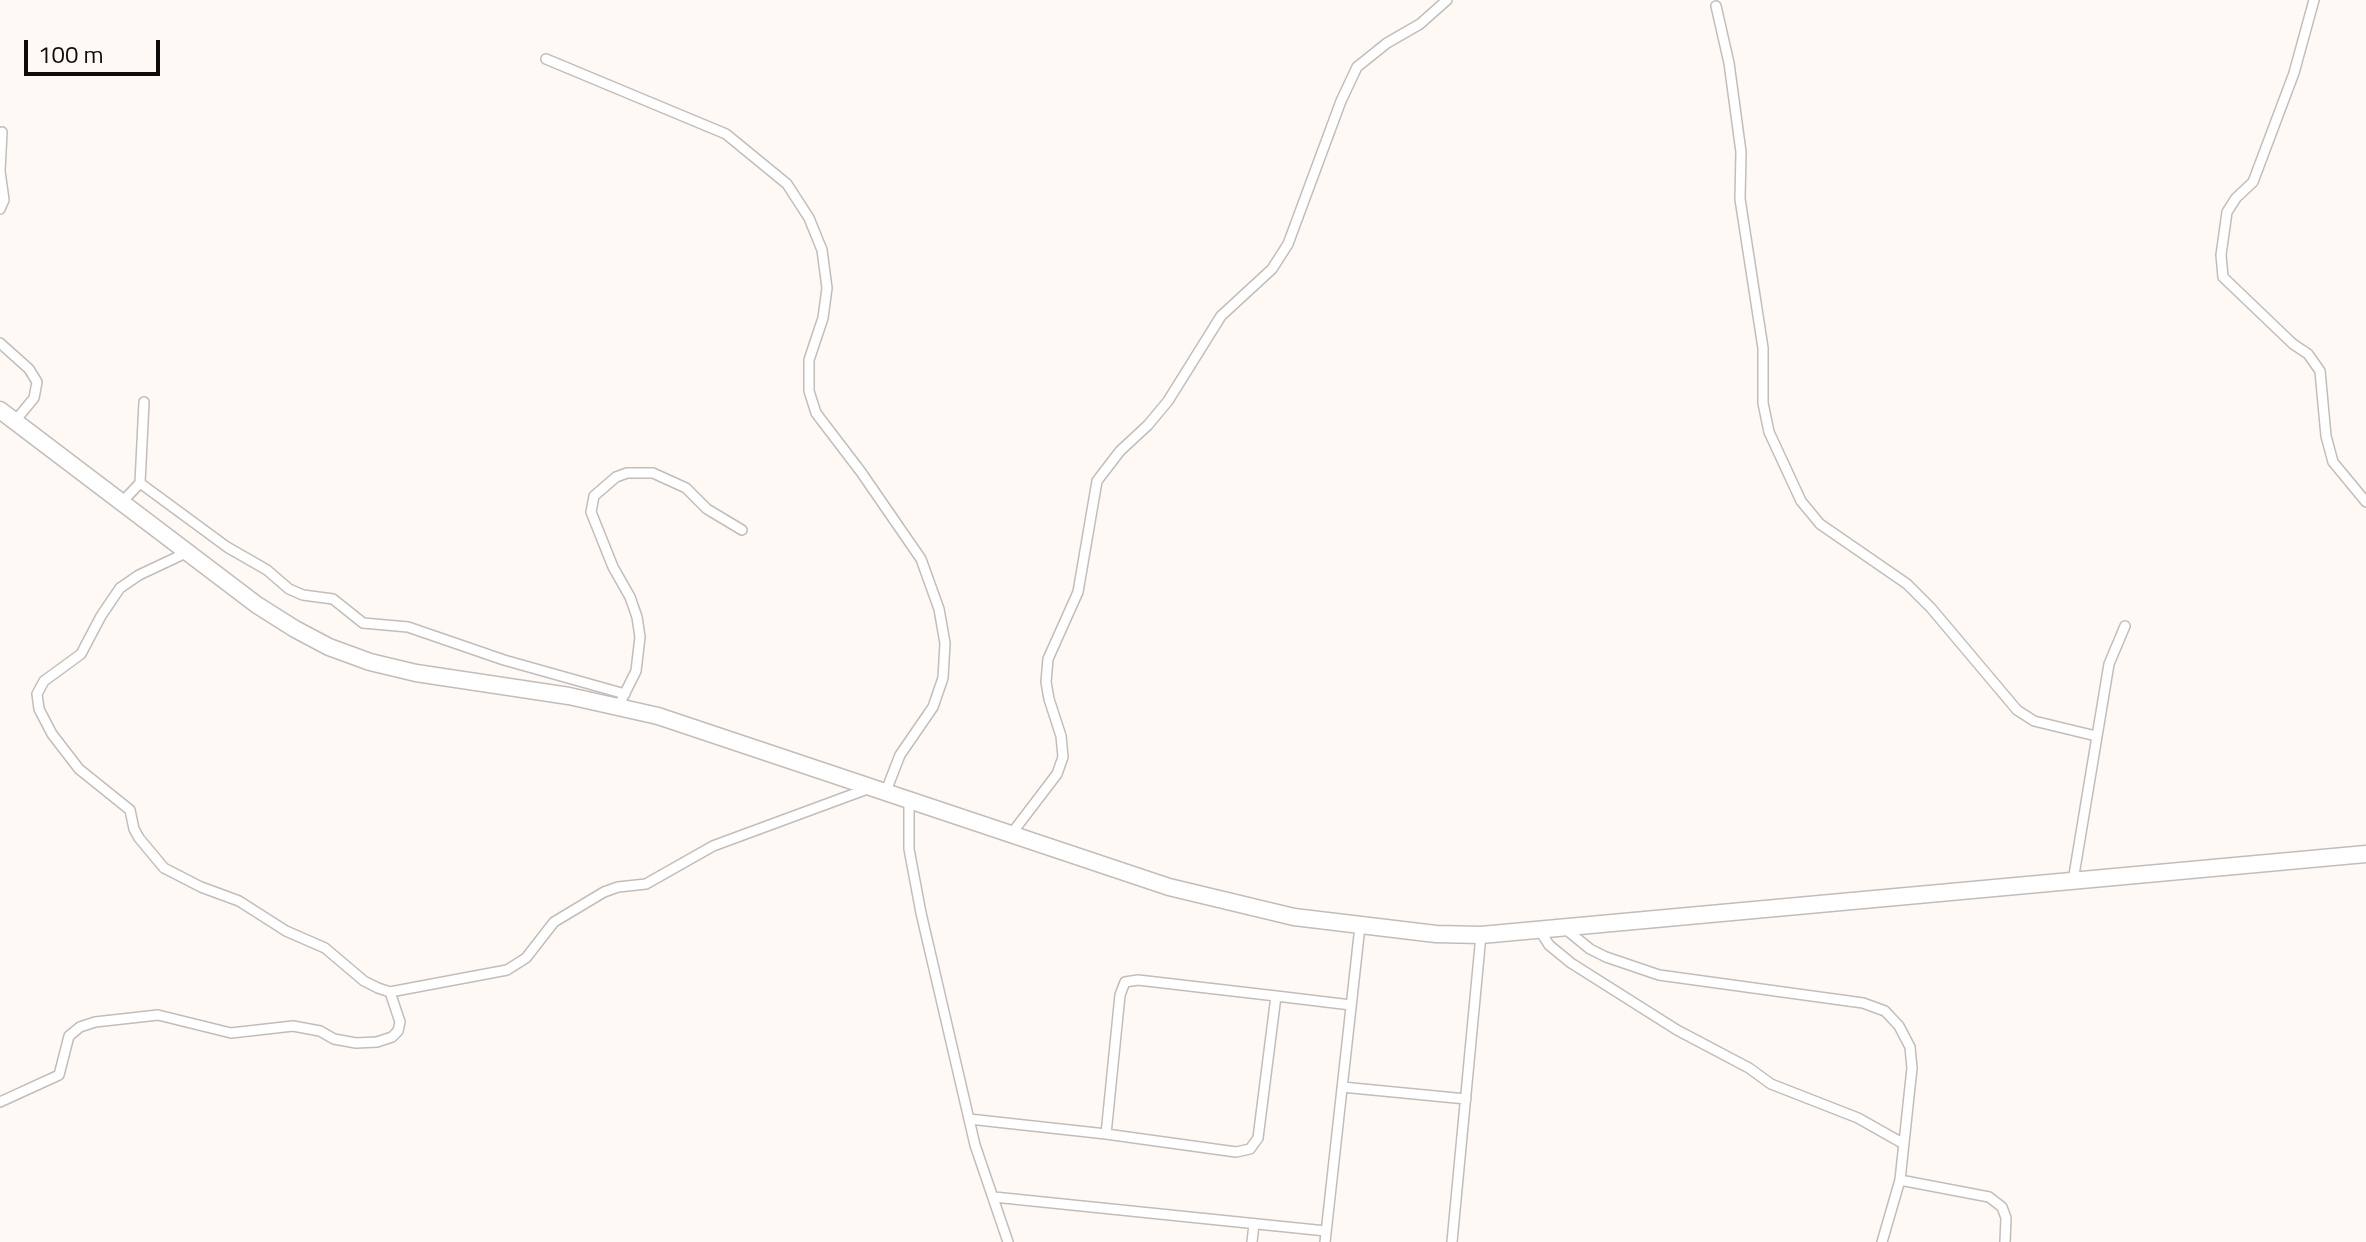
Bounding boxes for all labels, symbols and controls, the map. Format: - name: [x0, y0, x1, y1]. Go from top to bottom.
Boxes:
- scale bar: [28, 24, 164, 74]
- text: 100 m: [38, 36, 104, 72]

